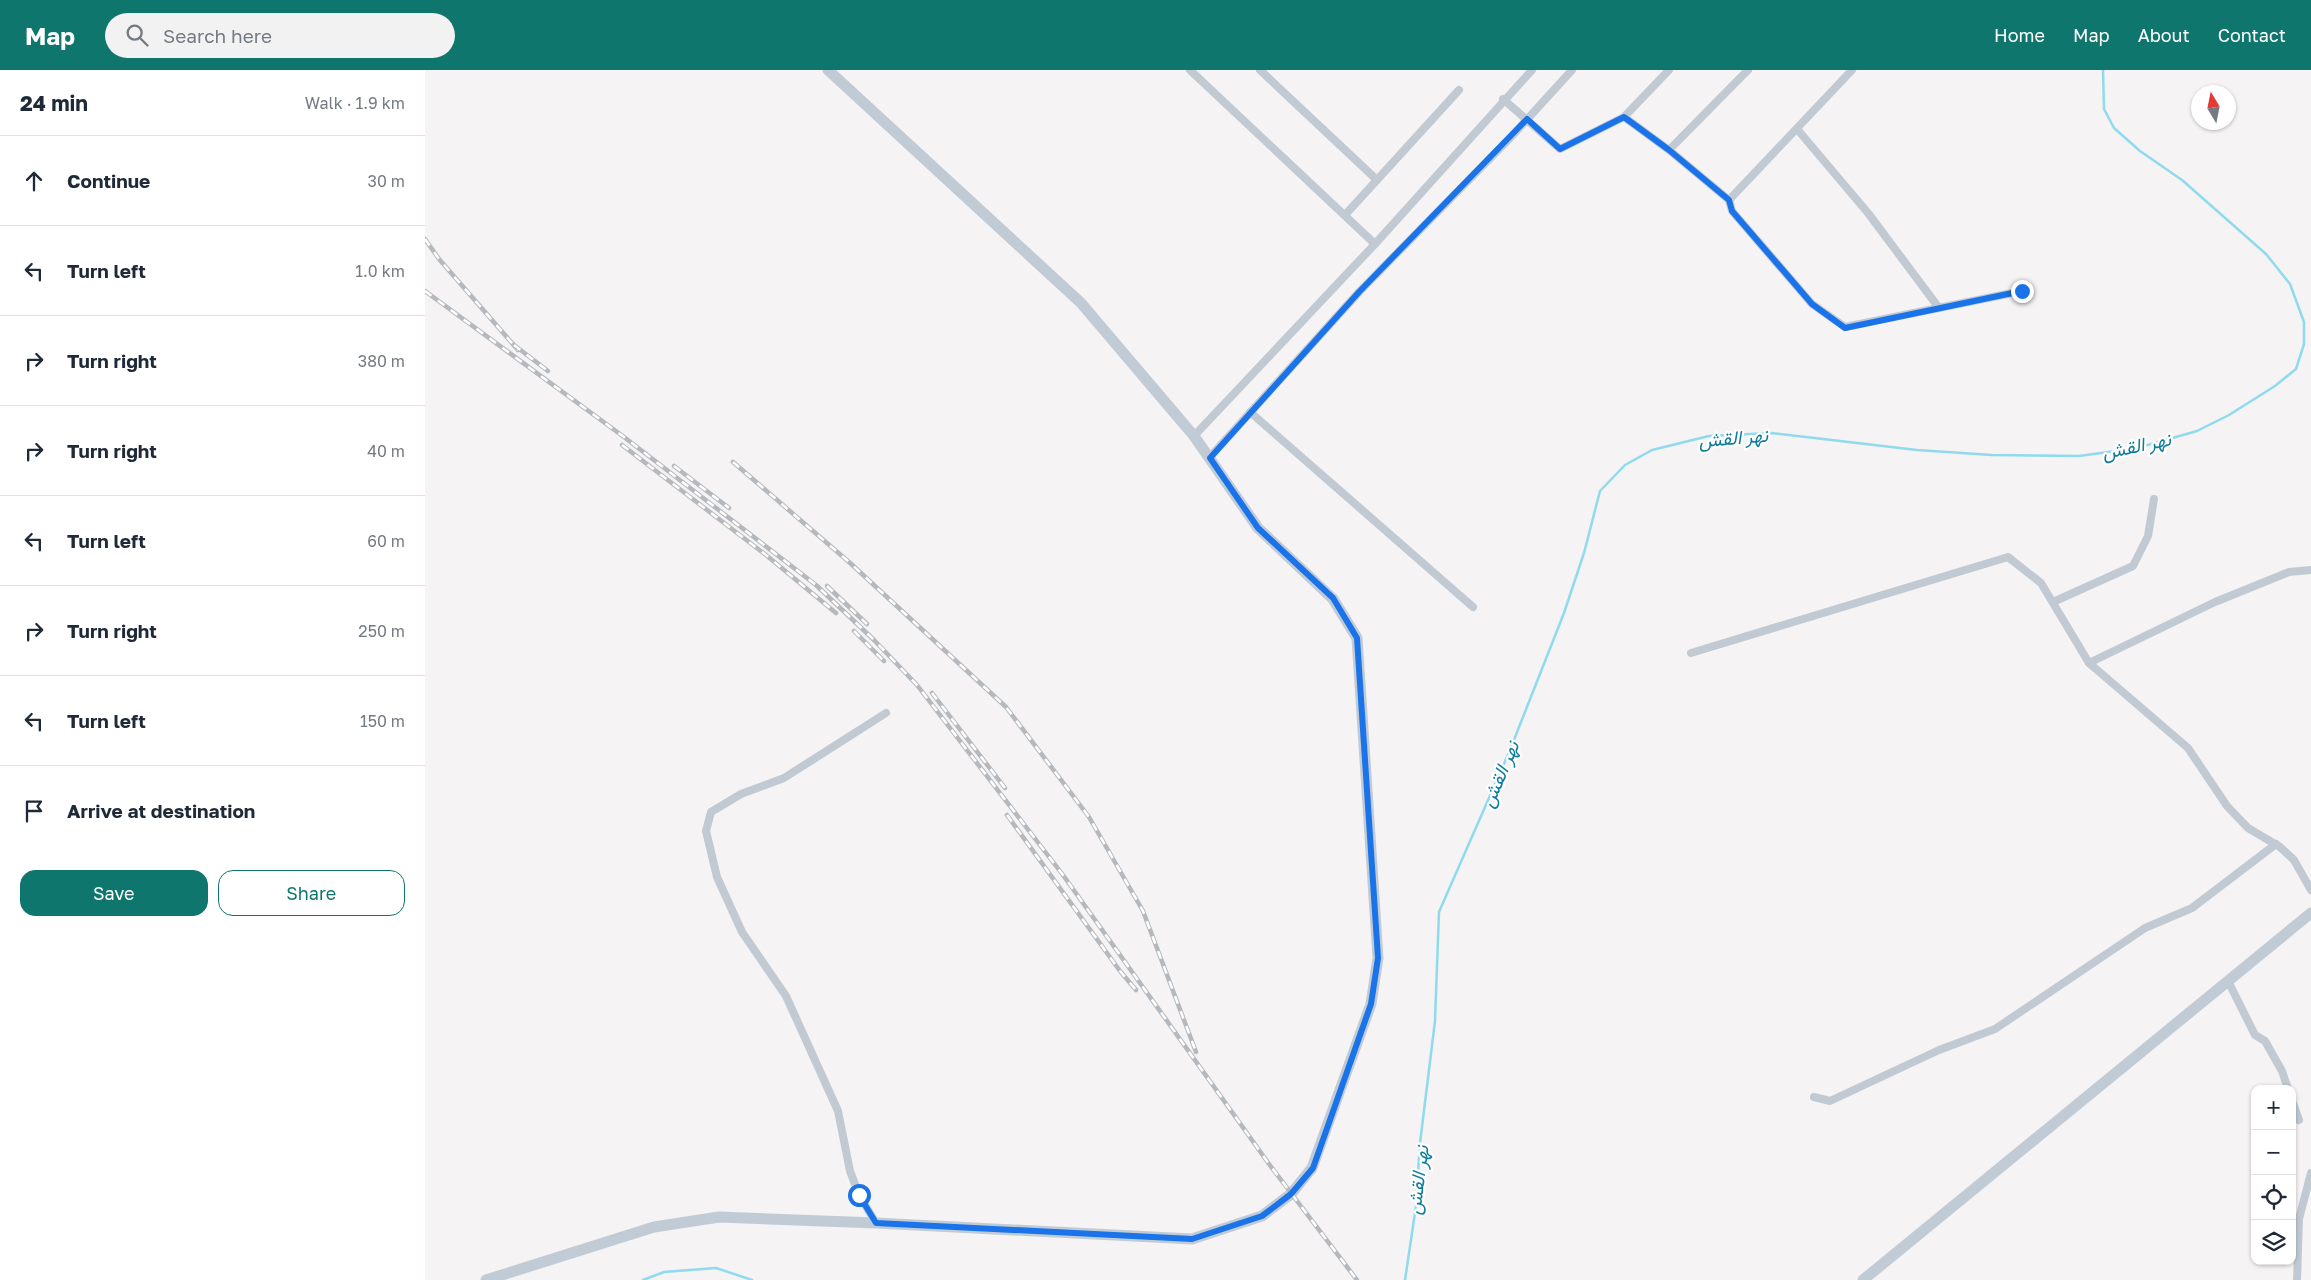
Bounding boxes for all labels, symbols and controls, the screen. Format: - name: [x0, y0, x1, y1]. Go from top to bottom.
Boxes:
- search box: [105, 13, 455, 58]
- text: Map: [25, 21, 75, 50]
- icon: search: [123, 21, 151, 49]
- text: Search here: [163, 24, 272, 47]
- text: Home: [1994, 24, 2045, 46]
- text: Map: [2073, 24, 2110, 46]
- text: About: [2138, 24, 2190, 46]
- text: Contact: [2218, 24, 2286, 46]
- north arrow: [2191, 85, 2236, 130]
- text: 24 min: [20, 90, 88, 116]
- text: Walk · 1.9 km: [305, 93, 405, 113]
- icon: ahead: [20, 167, 48, 195]
- text: Continue: [67, 169, 150, 192]
- text: 30 m: [368, 171, 405, 191]
- icon: left: [20, 257, 48, 285]
- text: Turn left: [67, 259, 146, 282]
- text: 1.0 km: [355, 261, 405, 281]
- route end: [2011, 280, 2034, 303]
- icon: right: [20, 347, 48, 375]
- text: Turn right: [67, 349, 157, 372]
- text: 380 m: [358, 351, 405, 371]
- water label: نهر القش: [1697, 422, 1770, 452]
- water label: نهر القش: [2099, 426, 2174, 464]
- icon: right: [20, 437, 48, 465]
- text: Turn right: [67, 439, 157, 462]
- text: 40 m: [367, 441, 405, 461]
- icon: left: [20, 527, 48, 555]
- text: Turn left: [67, 529, 146, 552]
- text: 60 m: [367, 531, 405, 551]
- icon: right: [20, 617, 48, 645]
- text: Turn right: [67, 619, 157, 642]
- text: 250 m: [358, 621, 405, 641]
- icon: left: [20, 707, 48, 735]
- text: Turn left: [67, 709, 146, 732]
- text: 150 m: [360, 711, 405, 731]
- water label: نهر القش: [1475, 736, 1525, 811]
- icon: arrive: [20, 797, 48, 825]
- text: Arrive at destination: [67, 799, 255, 822]
- button: Save: [20, 870, 208, 916]
- button: Share: [218, 870, 405, 916]
- map controls: [2251, 1085, 2296, 1265]
- button: +: [2251, 1085, 2296, 1130]
- button: −: [2251, 1130, 2296, 1175]
- water label: نهر القش: [1401, 1142, 1434, 1216]
- button: locate: [2251, 1175, 2296, 1220]
- route start: [848, 1184, 871, 1207]
- button: layers: [2251, 1220, 2296, 1265]

